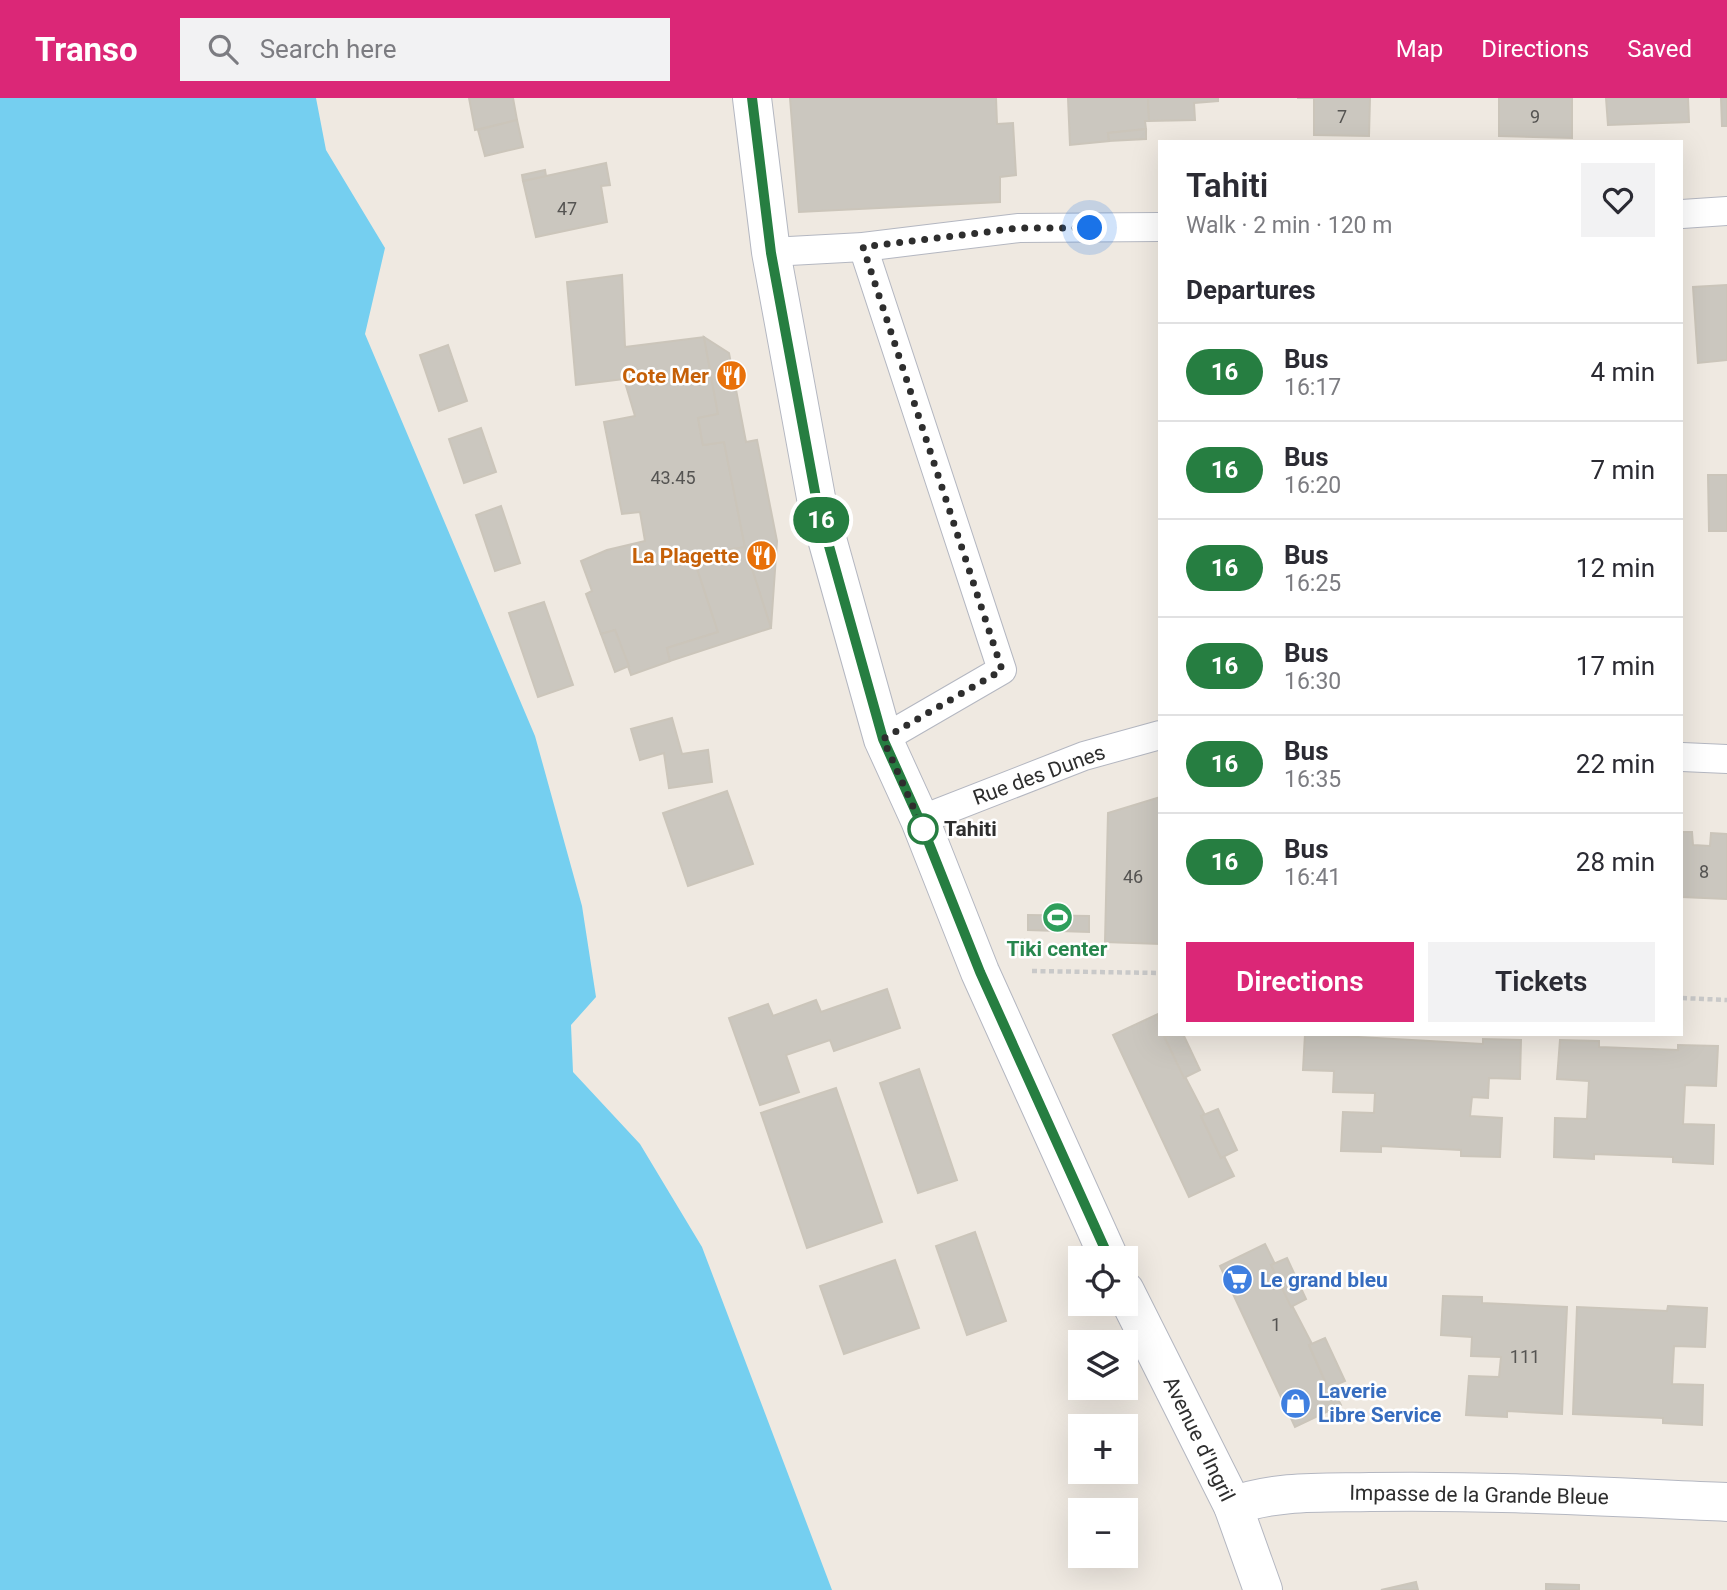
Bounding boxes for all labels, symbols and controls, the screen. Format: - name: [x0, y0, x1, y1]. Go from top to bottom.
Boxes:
- search box: [180, 18, 670, 81]
- text: Transo: [35, 30, 138, 69]
- icon: search: [204, 30, 242, 68]
- text: Search here: [260, 34, 396, 64]
- text: Map: [1396, 35, 1443, 63]
- text: Directions: [1481, 35, 1589, 63]
- text: Saved: [1627, 35, 1692, 63]
- house number: 7: [1337, 106, 1347, 127]
- house number: 9: [1530, 106, 1540, 127]
- button: heart: [1581, 163, 1655, 237]
- text: Tahiti: [1186, 166, 1268, 205]
- house number: 47: [557, 198, 577, 219]
- your location: [1072, 210, 1107, 245]
- text: Walk · 2 min · 120 m: [1186, 212, 1392, 239]
- text: Departures: [1186, 275, 1316, 305]
- text: Bus: [1284, 344, 1329, 374]
- text: 4 min: [1590, 357, 1655, 387]
- text: 16: [1211, 358, 1238, 386]
- restaurant icon: Cote Mer: [715, 359, 749, 393]
- place label: Cote Mer: [622, 364, 709, 388]
- text: 16:17: [1284, 374, 1341, 401]
- text: Bus: [1284, 442, 1329, 472]
- text: 7 min: [1590, 455, 1655, 485]
- text: 16: [1211, 456, 1238, 484]
- house number: 43.45: [650, 467, 696, 488]
- text: 16:20: [1284, 472, 1341, 499]
- line badge: 16: [790, 497, 852, 543]
- text: 16: [807, 506, 835, 534]
- restaurant icon: La Plagette: [745, 539, 779, 573]
- text: Bus: [1284, 540, 1329, 570]
- place label: La Plagette: [632, 544, 739, 568]
- text: 12 min: [1576, 553, 1655, 583]
- text: 16: [1211, 554, 1238, 582]
- text: 16:25: [1284, 570, 1341, 597]
- text: Bus: [1284, 638, 1329, 668]
- text: 17 min: [1576, 651, 1655, 681]
- text: 16: [1211, 652, 1238, 680]
- text: 16:30: [1284, 668, 1341, 695]
- text: Bus: [1284, 736, 1329, 766]
- street label: Rue des Dunes: [970, 740, 1108, 810]
- text: 22 min: [1576, 749, 1655, 779]
- text: 16: [1211, 750, 1238, 778]
- text: 16:35: [1284, 766, 1341, 793]
- marker: Tahiti: [908, 814, 938, 844]
- place label: Tahiti: [944, 817, 997, 841]
- text: Bus: [1284, 834, 1329, 864]
- text: 28 min: [1576, 847, 1655, 877]
- text: 16: [1211, 848, 1238, 876]
- house number: 8: [1699, 861, 1709, 882]
- text: 16:41: [1284, 864, 1341, 891]
- house number: 46: [1123, 866, 1143, 887]
- sports icon: Tiki center: [1040, 900, 1074, 934]
- place label: Tiki center: [1007, 937, 1108, 961]
- button: Directions: [1186, 942, 1414, 1022]
- button: Tickets: [1428, 942, 1655, 1022]
- map controls: [1068, 1246, 1138, 1568]
- button: locate: [1068, 1246, 1138, 1316]
- supermarket icon: Le grand bleu: [1220, 1263, 1254, 1297]
- place label: Le grand bleu: [1260, 1268, 1388, 1292]
- house number: 1: [1271, 1314, 1281, 1335]
- button: layers: [1068, 1330, 1138, 1400]
- house number: 111: [1510, 1346, 1540, 1367]
- street label: Avenue d'Ingril: [1158, 1373, 1240, 1505]
- place label: Laverie Libre Service: [1318, 1379, 1441, 1427]
- shop icon: Laverie Libre Service: [1278, 1386, 1312, 1420]
- button: +: [1068, 1414, 1138, 1484]
- street label: Impasse de la Grande Bleue: [1349, 1481, 1609, 1509]
- button: −: [1068, 1498, 1138, 1568]

